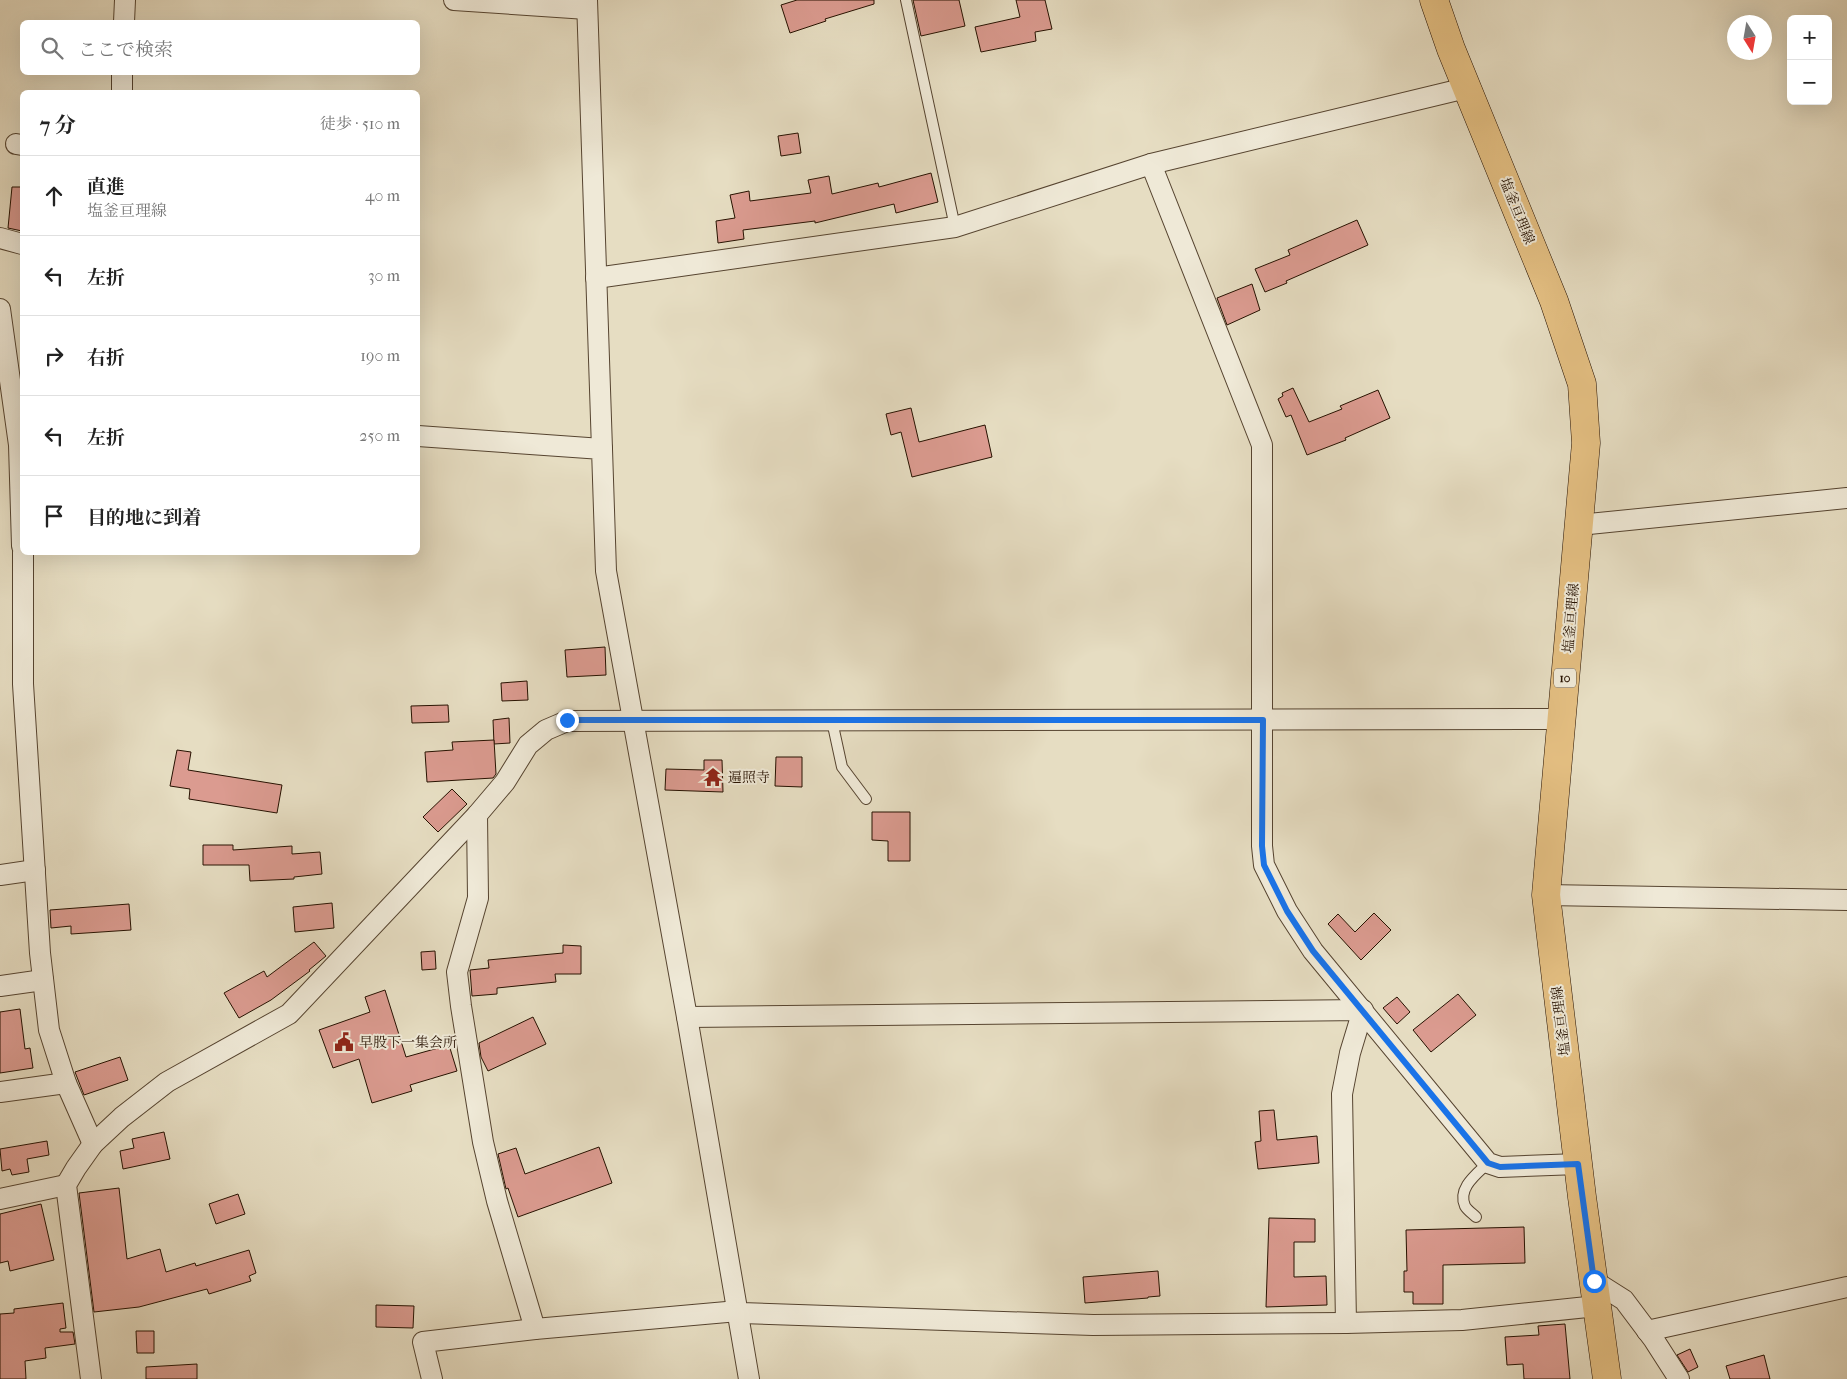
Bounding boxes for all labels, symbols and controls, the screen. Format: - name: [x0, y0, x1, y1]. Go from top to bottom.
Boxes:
- north arrow: [1727, 15, 1772, 60]
- map controls: [1787, 15, 1832, 105]
- button: +: [1787, 15, 1832, 60]
- search box: [20, 20, 420, 75]
- icon: search: [38, 34, 66, 62]
- text: ここで検索: [78, 39, 173, 61]
- button: −: [1787, 60, 1832, 105]
- text: 7 分: [40, 113, 76, 137]
- text: 徒歩 · 510 m: [320, 114, 400, 133]
- street label: 塩釜亘理線: [1496, 175, 1538, 247]
- text: 直進: [87, 176, 125, 198]
- icon: ahead: [40, 182, 68, 210]
- text: 40 m: [365, 186, 400, 205]
- text: 塩釜亘理線: [87, 201, 167, 220]
- icon: left: [40, 262, 68, 290]
- text: 30 m: [368, 266, 400, 285]
- text: 左折: [87, 267, 125, 289]
- icon: right: [40, 342, 68, 370]
- text: 190 m: [360, 346, 400, 365]
- text: 右折: [87, 347, 125, 369]
- icon: left: [40, 422, 68, 450]
- text: 250 m: [359, 426, 400, 445]
- text: 左折: [87, 427, 125, 449]
- icon: arrive: [40, 502, 68, 530]
- text: 目的地に到着: [87, 507, 201, 529]
- street label: 塩釜亘理線: [1559, 582, 1583, 654]
- road number: 10: [1554, 668, 1576, 688]
- route end: [556, 709, 579, 732]
- temple icon: 遍照寺: [702, 766, 724, 788]
- place label: 遍照寺: [728, 769, 770, 786]
- street label: 塩釜亘理線: [1548, 985, 1574, 1057]
- public building icon: 早股下一集会所: [333, 1031, 355, 1053]
- place label: 早股下一集会所: [359, 1034, 457, 1051]
- route start: [1583, 1270, 1606, 1293]

